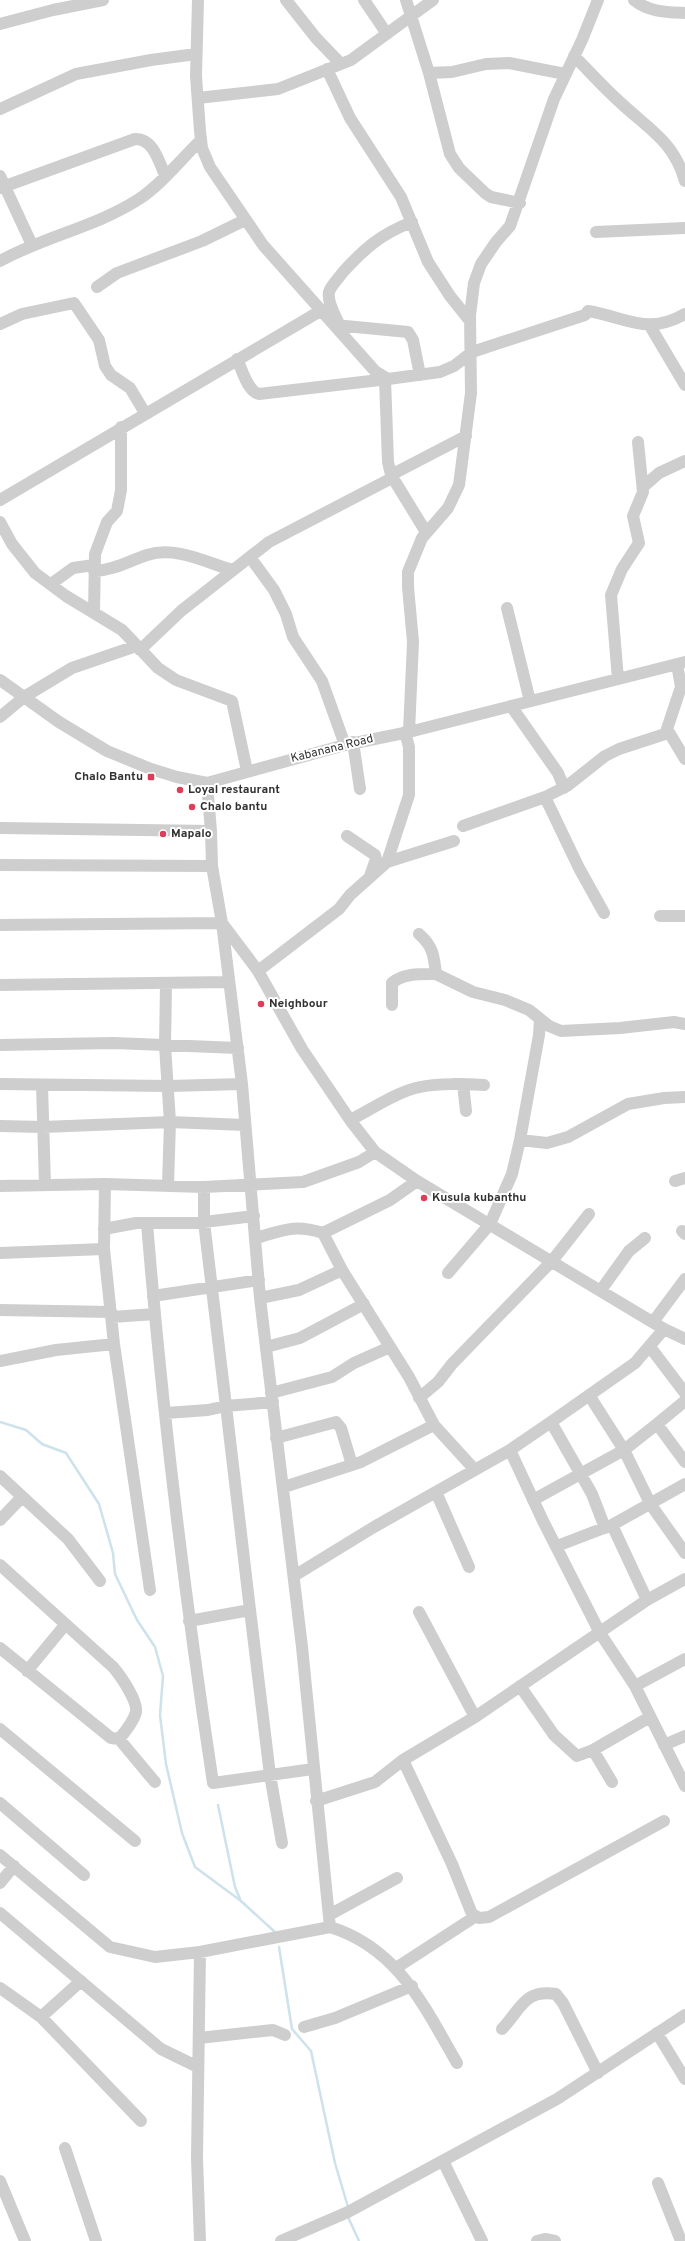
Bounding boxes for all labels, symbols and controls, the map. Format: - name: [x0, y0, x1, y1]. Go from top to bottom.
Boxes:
- street label: Kabanana Road: [289, 731, 375, 767]
- place label: Chalo Bantu: [74, 769, 143, 785]
- marker: Chalo Bantu: [146, 772, 156, 782]
- place label: Loyal restaurant: [188, 782, 280, 798]
- marker: Loyal restaurant: [175, 785, 185, 795]
- place label: Chalo bantu: [200, 799, 267, 815]
- marker: Chalo bantu: [187, 802, 197, 812]
- place label: Mapalo: [171, 826, 212, 842]
- marker: Mapalo: [158, 829, 168, 839]
- place label: Neighbour: [269, 996, 328, 1012]
- marker: Neighbour: [256, 999, 266, 1009]
- place label: Kusula kubanthu: [432, 1190, 526, 1206]
- marker: Kusula kubanthu: [419, 1193, 429, 1203]

